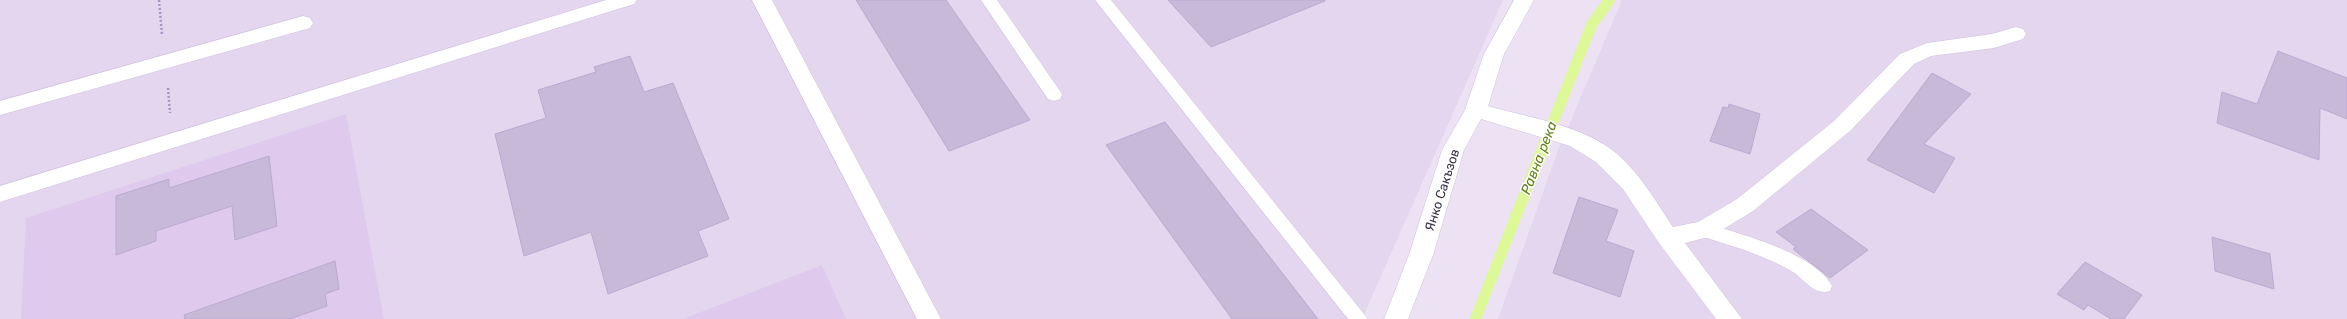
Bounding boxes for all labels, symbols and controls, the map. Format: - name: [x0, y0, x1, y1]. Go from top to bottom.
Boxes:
- water label: Равна река: [1517, 119, 1561, 197]
- street label: Янко Сакъзов: [1422, 147, 1462, 233]

